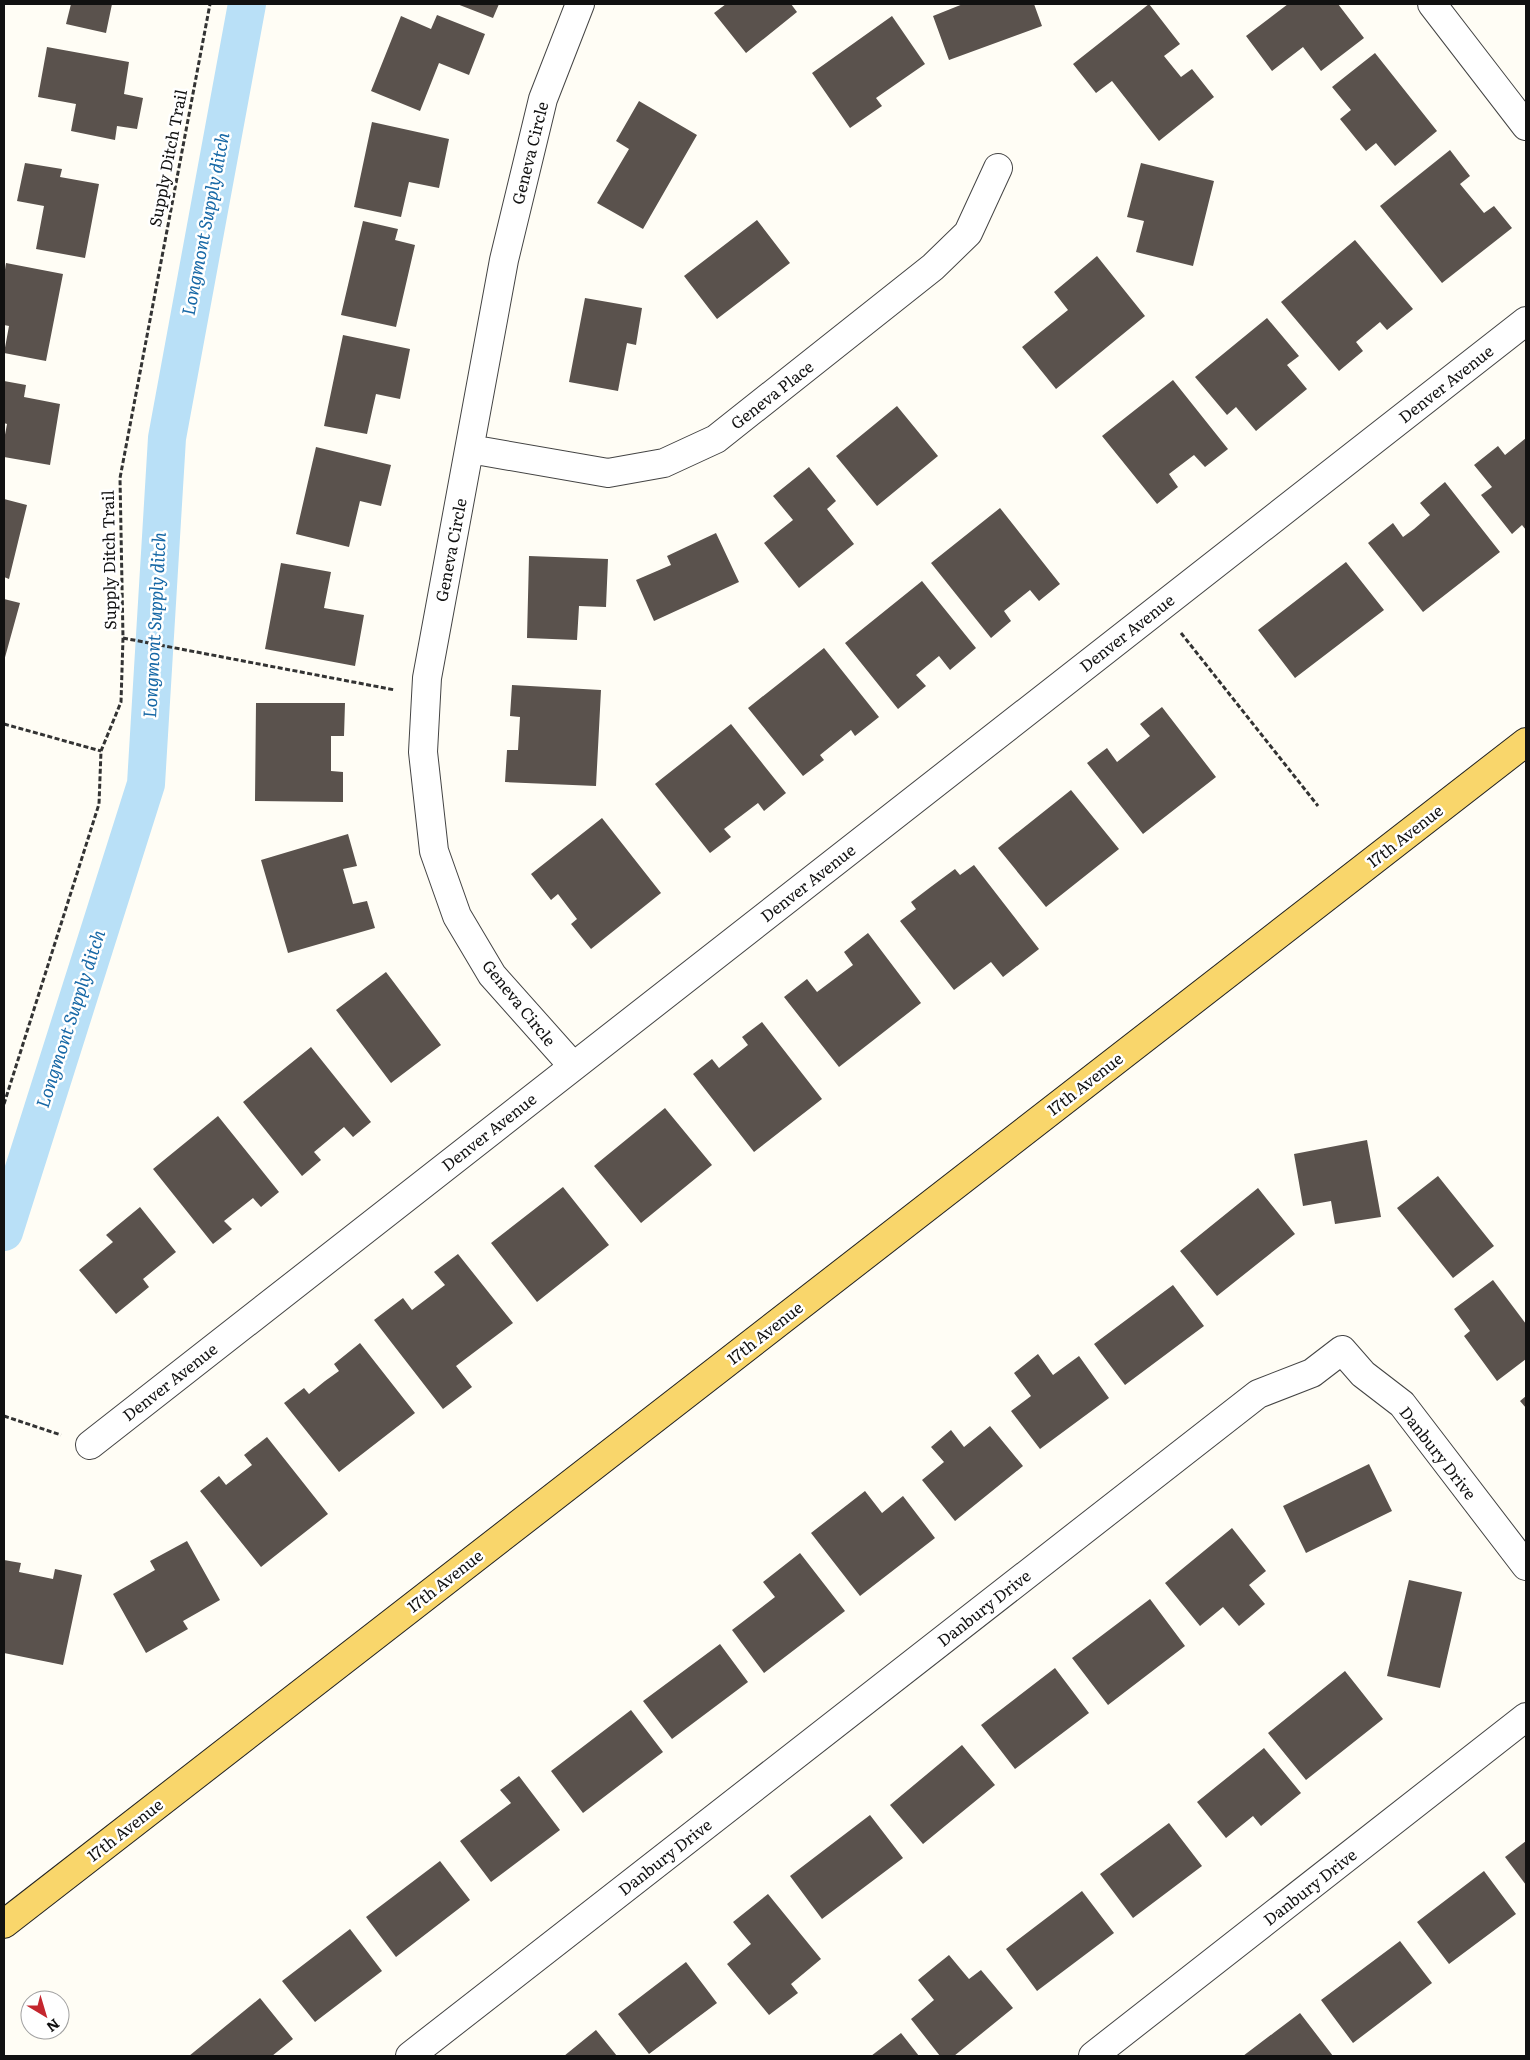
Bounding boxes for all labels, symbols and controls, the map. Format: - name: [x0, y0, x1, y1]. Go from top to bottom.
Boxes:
- street label: Supply Ditch Trail: [142, 87, 192, 229]
- street label: Geneva Circle: [505, 99, 553, 207]
- water label: Longmont Supply ditch: [174, 129, 236, 318]
- street label: Denver Avenue: [1393, 339, 1498, 428]
- street label: Geneva Place: [725, 354, 818, 434]
- street label: Supply Ditch Trail: [95, 490, 121, 630]
- street label: Geneva Circle: [428, 496, 472, 604]
- water label: Longmont Supply ditch: [135, 531, 172, 719]
- street label: Denver Avenue: [1074, 588, 1179, 677]
- street label: 17th Avenue: [1361, 798, 1447, 873]
- street label: Denver Avenue: [755, 838, 860, 927]
- water label: Longmont Supply ditch: [28, 925, 111, 1111]
- street label: Geneva Circle: [477, 954, 562, 1051]
- street label: 17th Avenue: [1041, 1046, 1127, 1121]
- street label: Denver Avenue: [436, 1087, 541, 1176]
- street label: 17th Avenue: [721, 1295, 807, 1370]
- street label: Denver Avenue: [117, 1337, 222, 1426]
- street label: Danbury Drive: [1395, 1401, 1483, 1504]
- street label: 17th Avenue: [401, 1543, 487, 1618]
- street label: Danbury Drive: [932, 1563, 1035, 1651]
- street label: 17th Avenue: [81, 1792, 167, 1867]
- street label: Danbury Drive: [613, 1812, 716, 1900]
- street label: Danbury Drive: [1258, 1842, 1361, 1930]
- north arrow: [20, 1990, 70, 2040]
- text: N: [43, 2015, 64, 2038]

